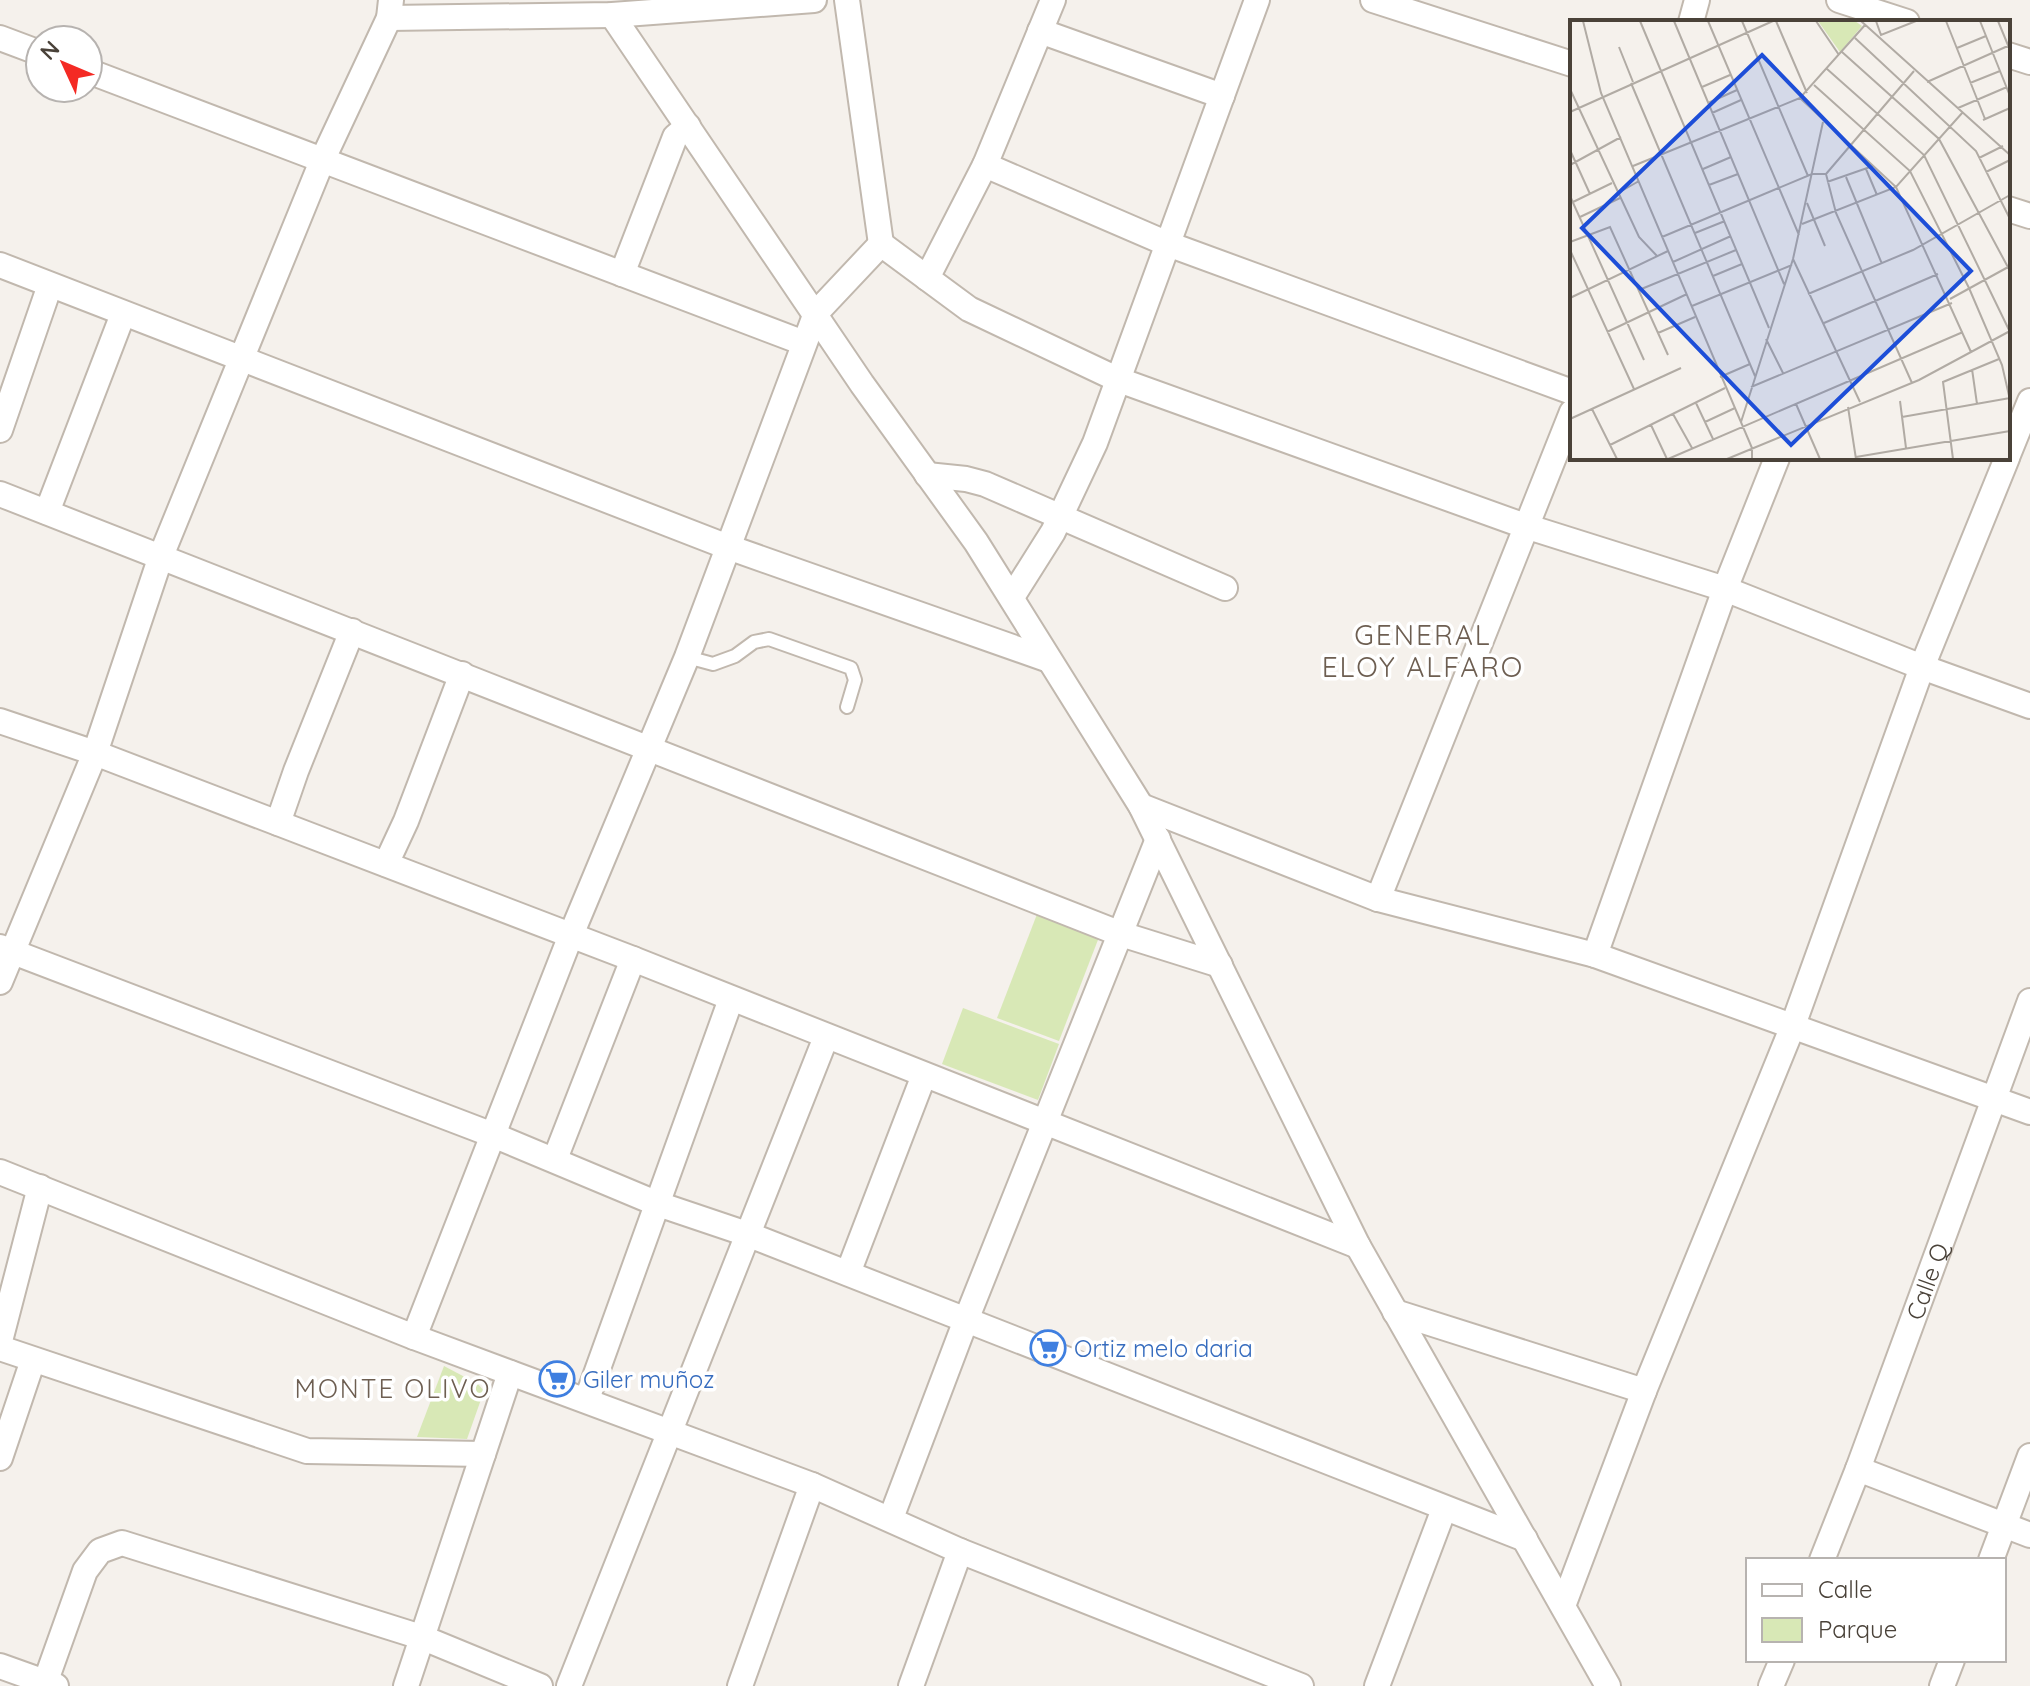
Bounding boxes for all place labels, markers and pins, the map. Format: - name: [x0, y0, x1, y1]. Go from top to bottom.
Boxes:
- supermarket icon: Ortiz melo daria: [1029, 1329, 1067, 1367]
- place label: Ortiz melo daria: [1074, 1333, 1253, 1363]
- supermarket icon: Giler muñoz: [538, 1360, 576, 1398]
- place label: Giler muñoz: [583, 1364, 715, 1394]

